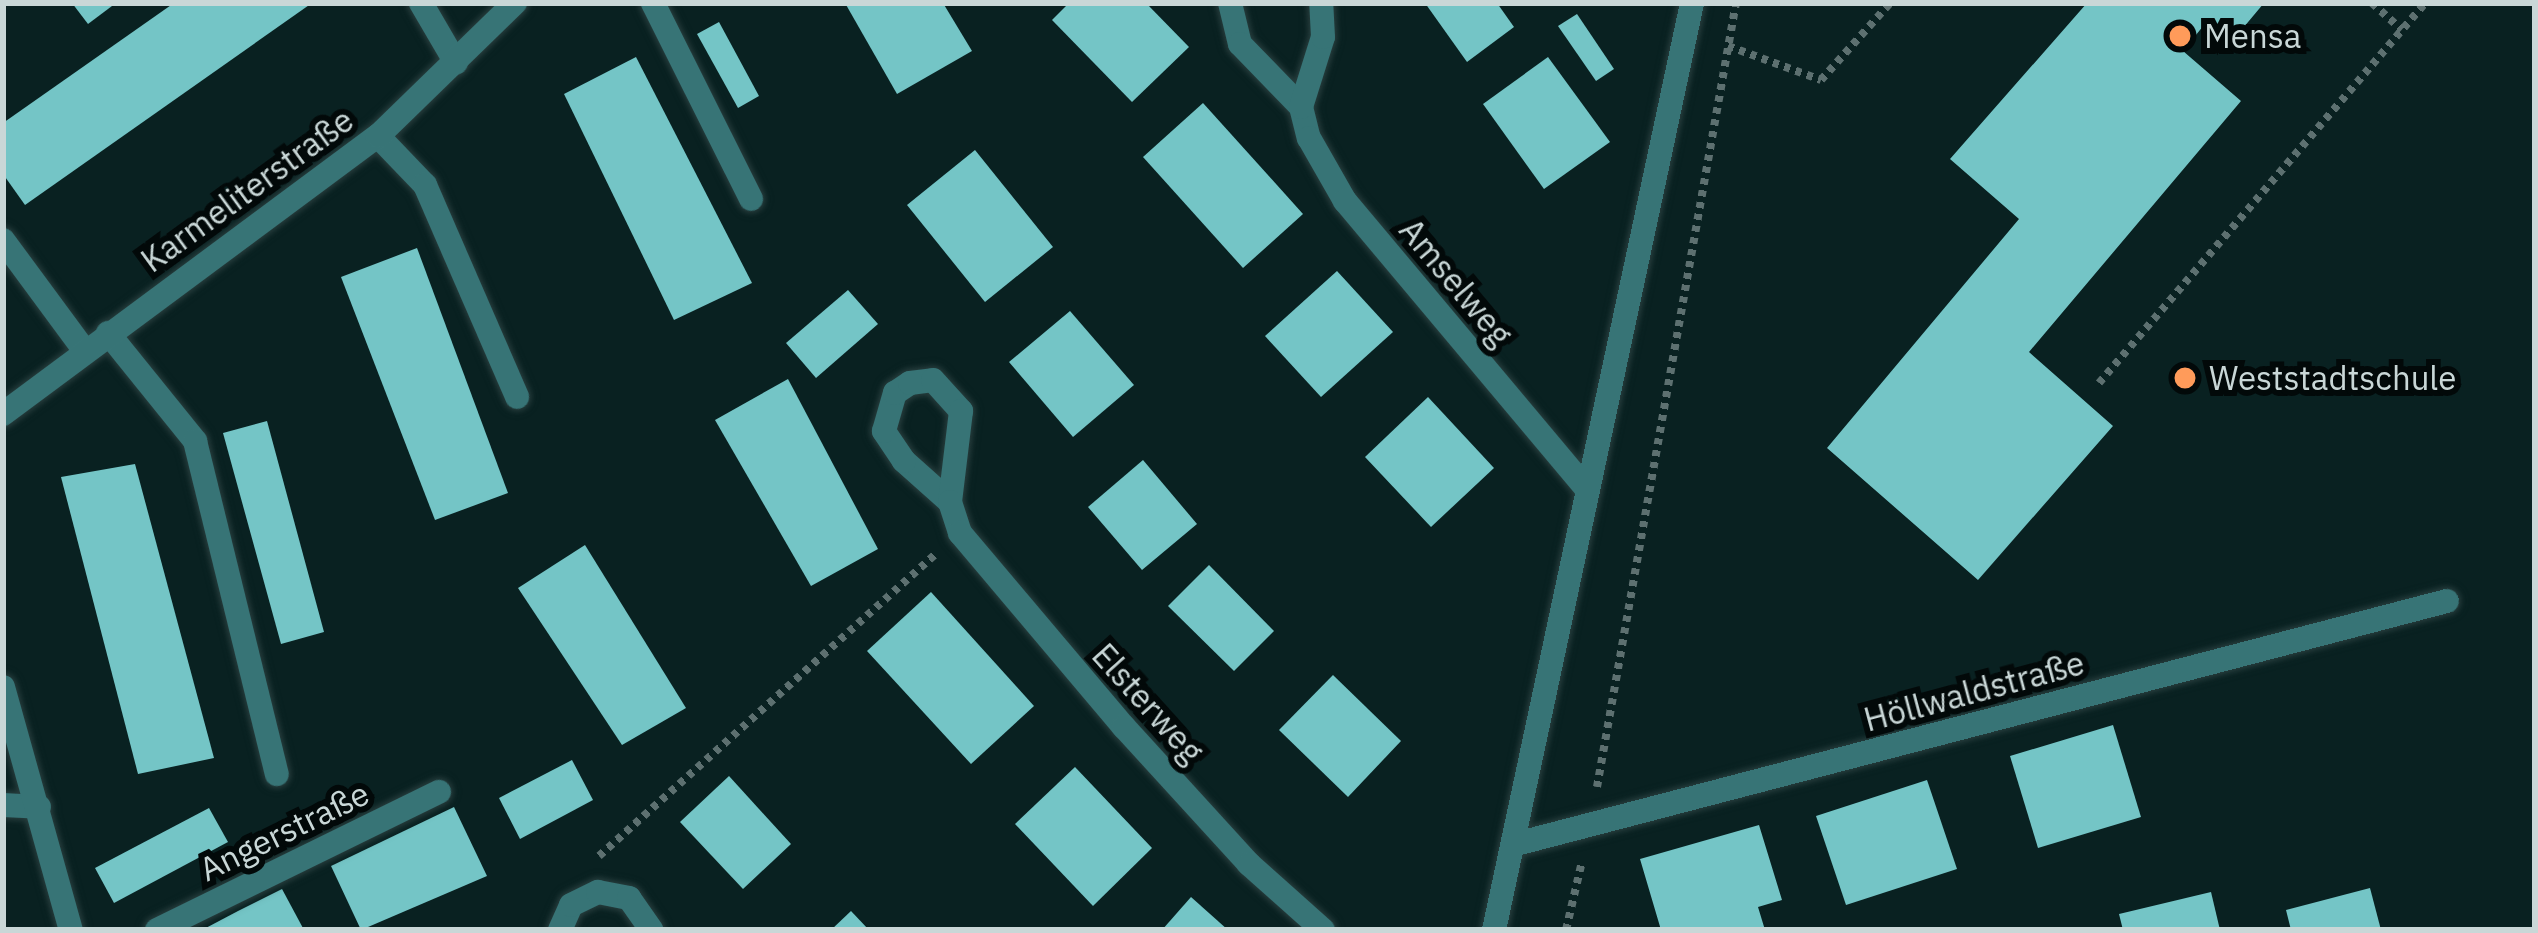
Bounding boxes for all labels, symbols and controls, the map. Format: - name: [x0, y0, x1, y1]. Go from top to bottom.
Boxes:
- place label: Mensa: [2204, 16, 2301, 56]
- marker: Mensa: [2167, 23, 2193, 49]
- street label: Karmeliterstraße: [133, 100, 361, 280]
- street label: Amselweg: [1391, 210, 1521, 354]
- place label: Weststadtschule: [2209, 358, 2456, 398]
- marker: Weststadtschule: [2172, 365, 2198, 391]
- street label: Elsterweg: [1084, 635, 1212, 771]
- street label: Höllwaldstraße: [1859, 643, 2089, 739]
- street label: Angerstraße: [193, 773, 375, 889]

